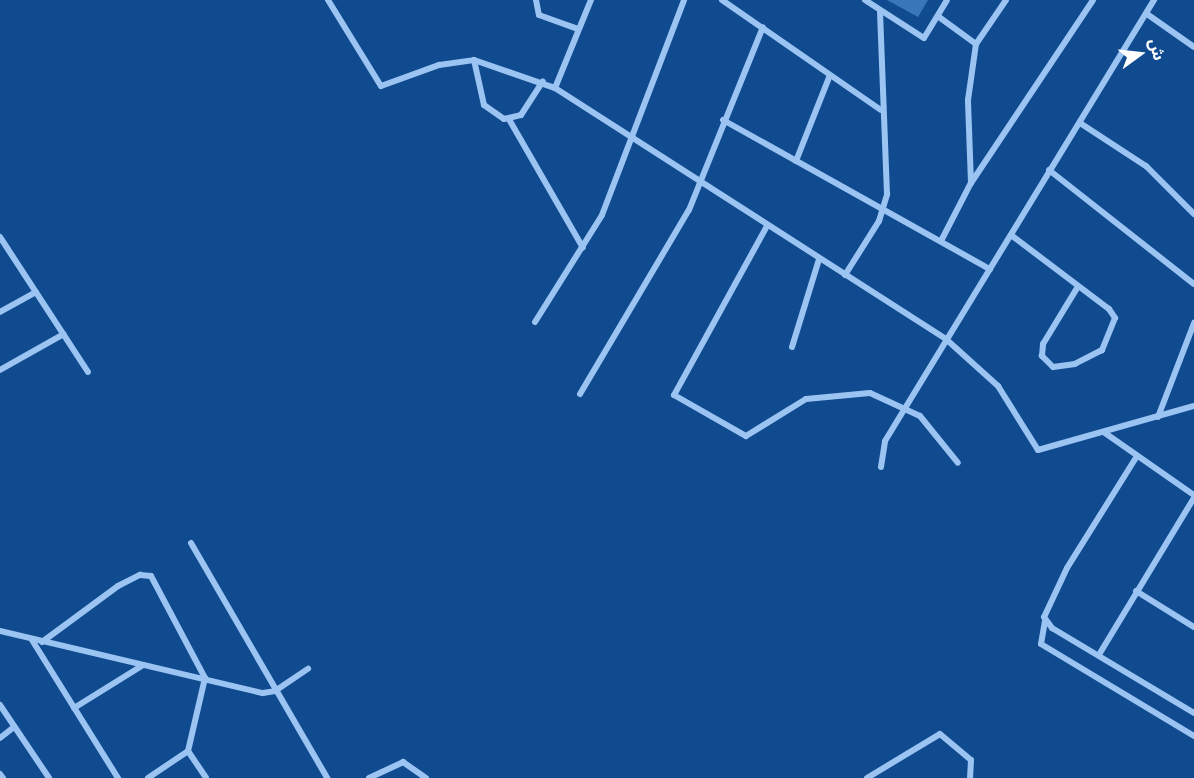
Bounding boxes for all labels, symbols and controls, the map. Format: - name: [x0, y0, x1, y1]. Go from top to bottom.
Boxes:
- north arrow: [1110, 24, 1170, 84]
- text: ش: [1145, 36, 1170, 63]

